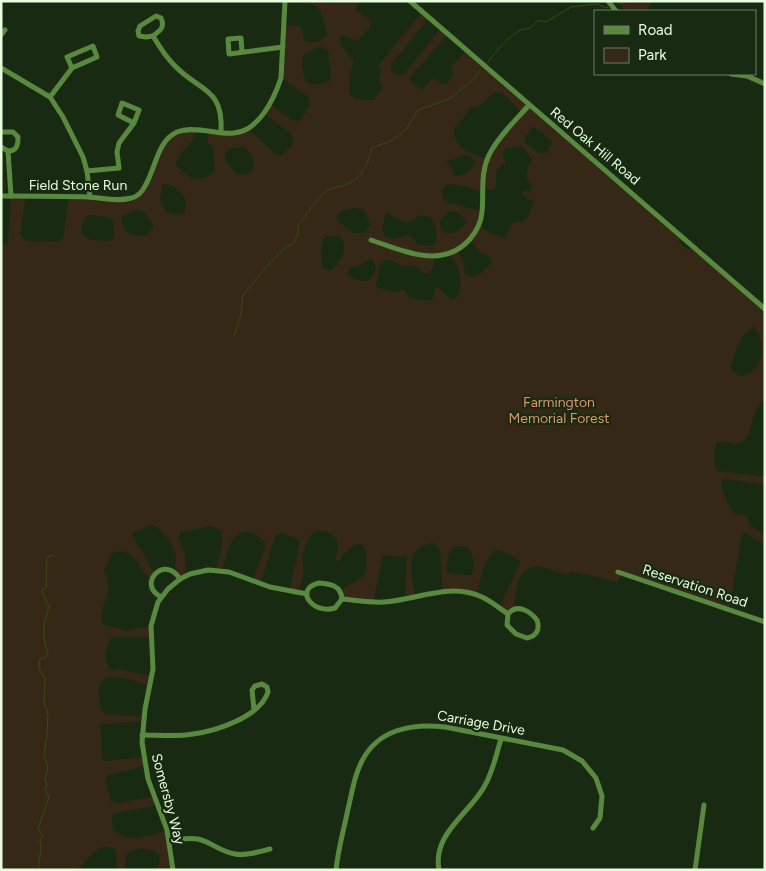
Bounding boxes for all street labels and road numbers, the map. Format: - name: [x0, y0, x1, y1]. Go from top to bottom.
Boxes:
- street label: Red Oak Hill Road: [547, 104, 643, 188]
- street label: Field Stone Run: [29, 177, 127, 194]
- street label: Reservation Road: [640, 561, 750, 611]
- street label: Carriage Drive: [436, 707, 527, 739]
- street label: Somersby Way: [148, 752, 188, 847]

